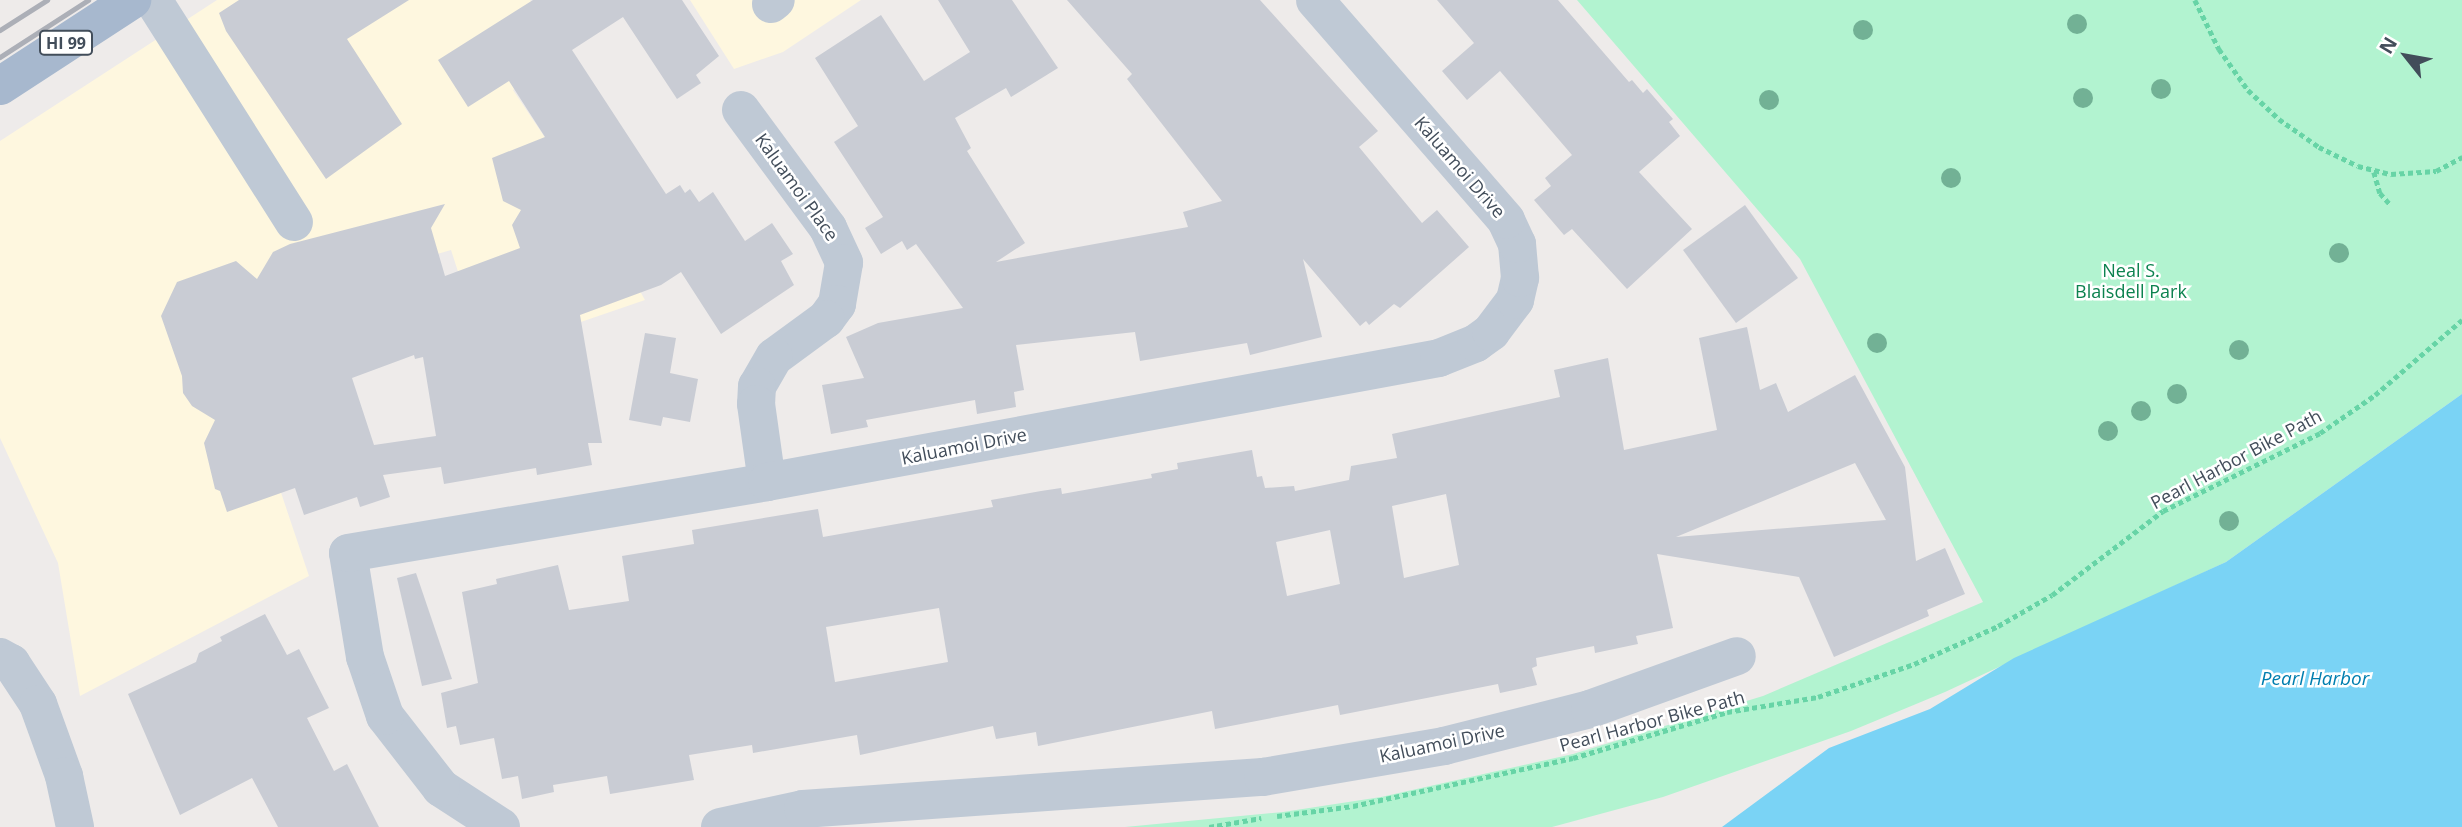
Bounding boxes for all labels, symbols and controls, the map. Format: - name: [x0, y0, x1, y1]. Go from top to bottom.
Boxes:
- north arrow: [2371, 21, 2441, 91]
- road number: HI 99: [38, 31, 94, 56]
- text: N: [2373, 32, 2403, 59]
- street label: Kaluamoi Drive: [1410, 112, 1510, 222]
- street label: Kaluamoi Place: [751, 129, 843, 245]
- park label: Neal S. Blaisdell Park: [2075, 260, 2187, 302]
- street label: Pearl Harbor Bike Path: [2147, 405, 2325, 513]
- street label: Kaluamoi Drive: [899, 423, 1029, 469]
- water label: Pearl Harbor: [2261, 668, 2369, 690]
- street label: Pearl Harbor Bike Path: [1557, 686, 1747, 756]
- street label: Kaluamoi Drive: [1377, 719, 1507, 767]

